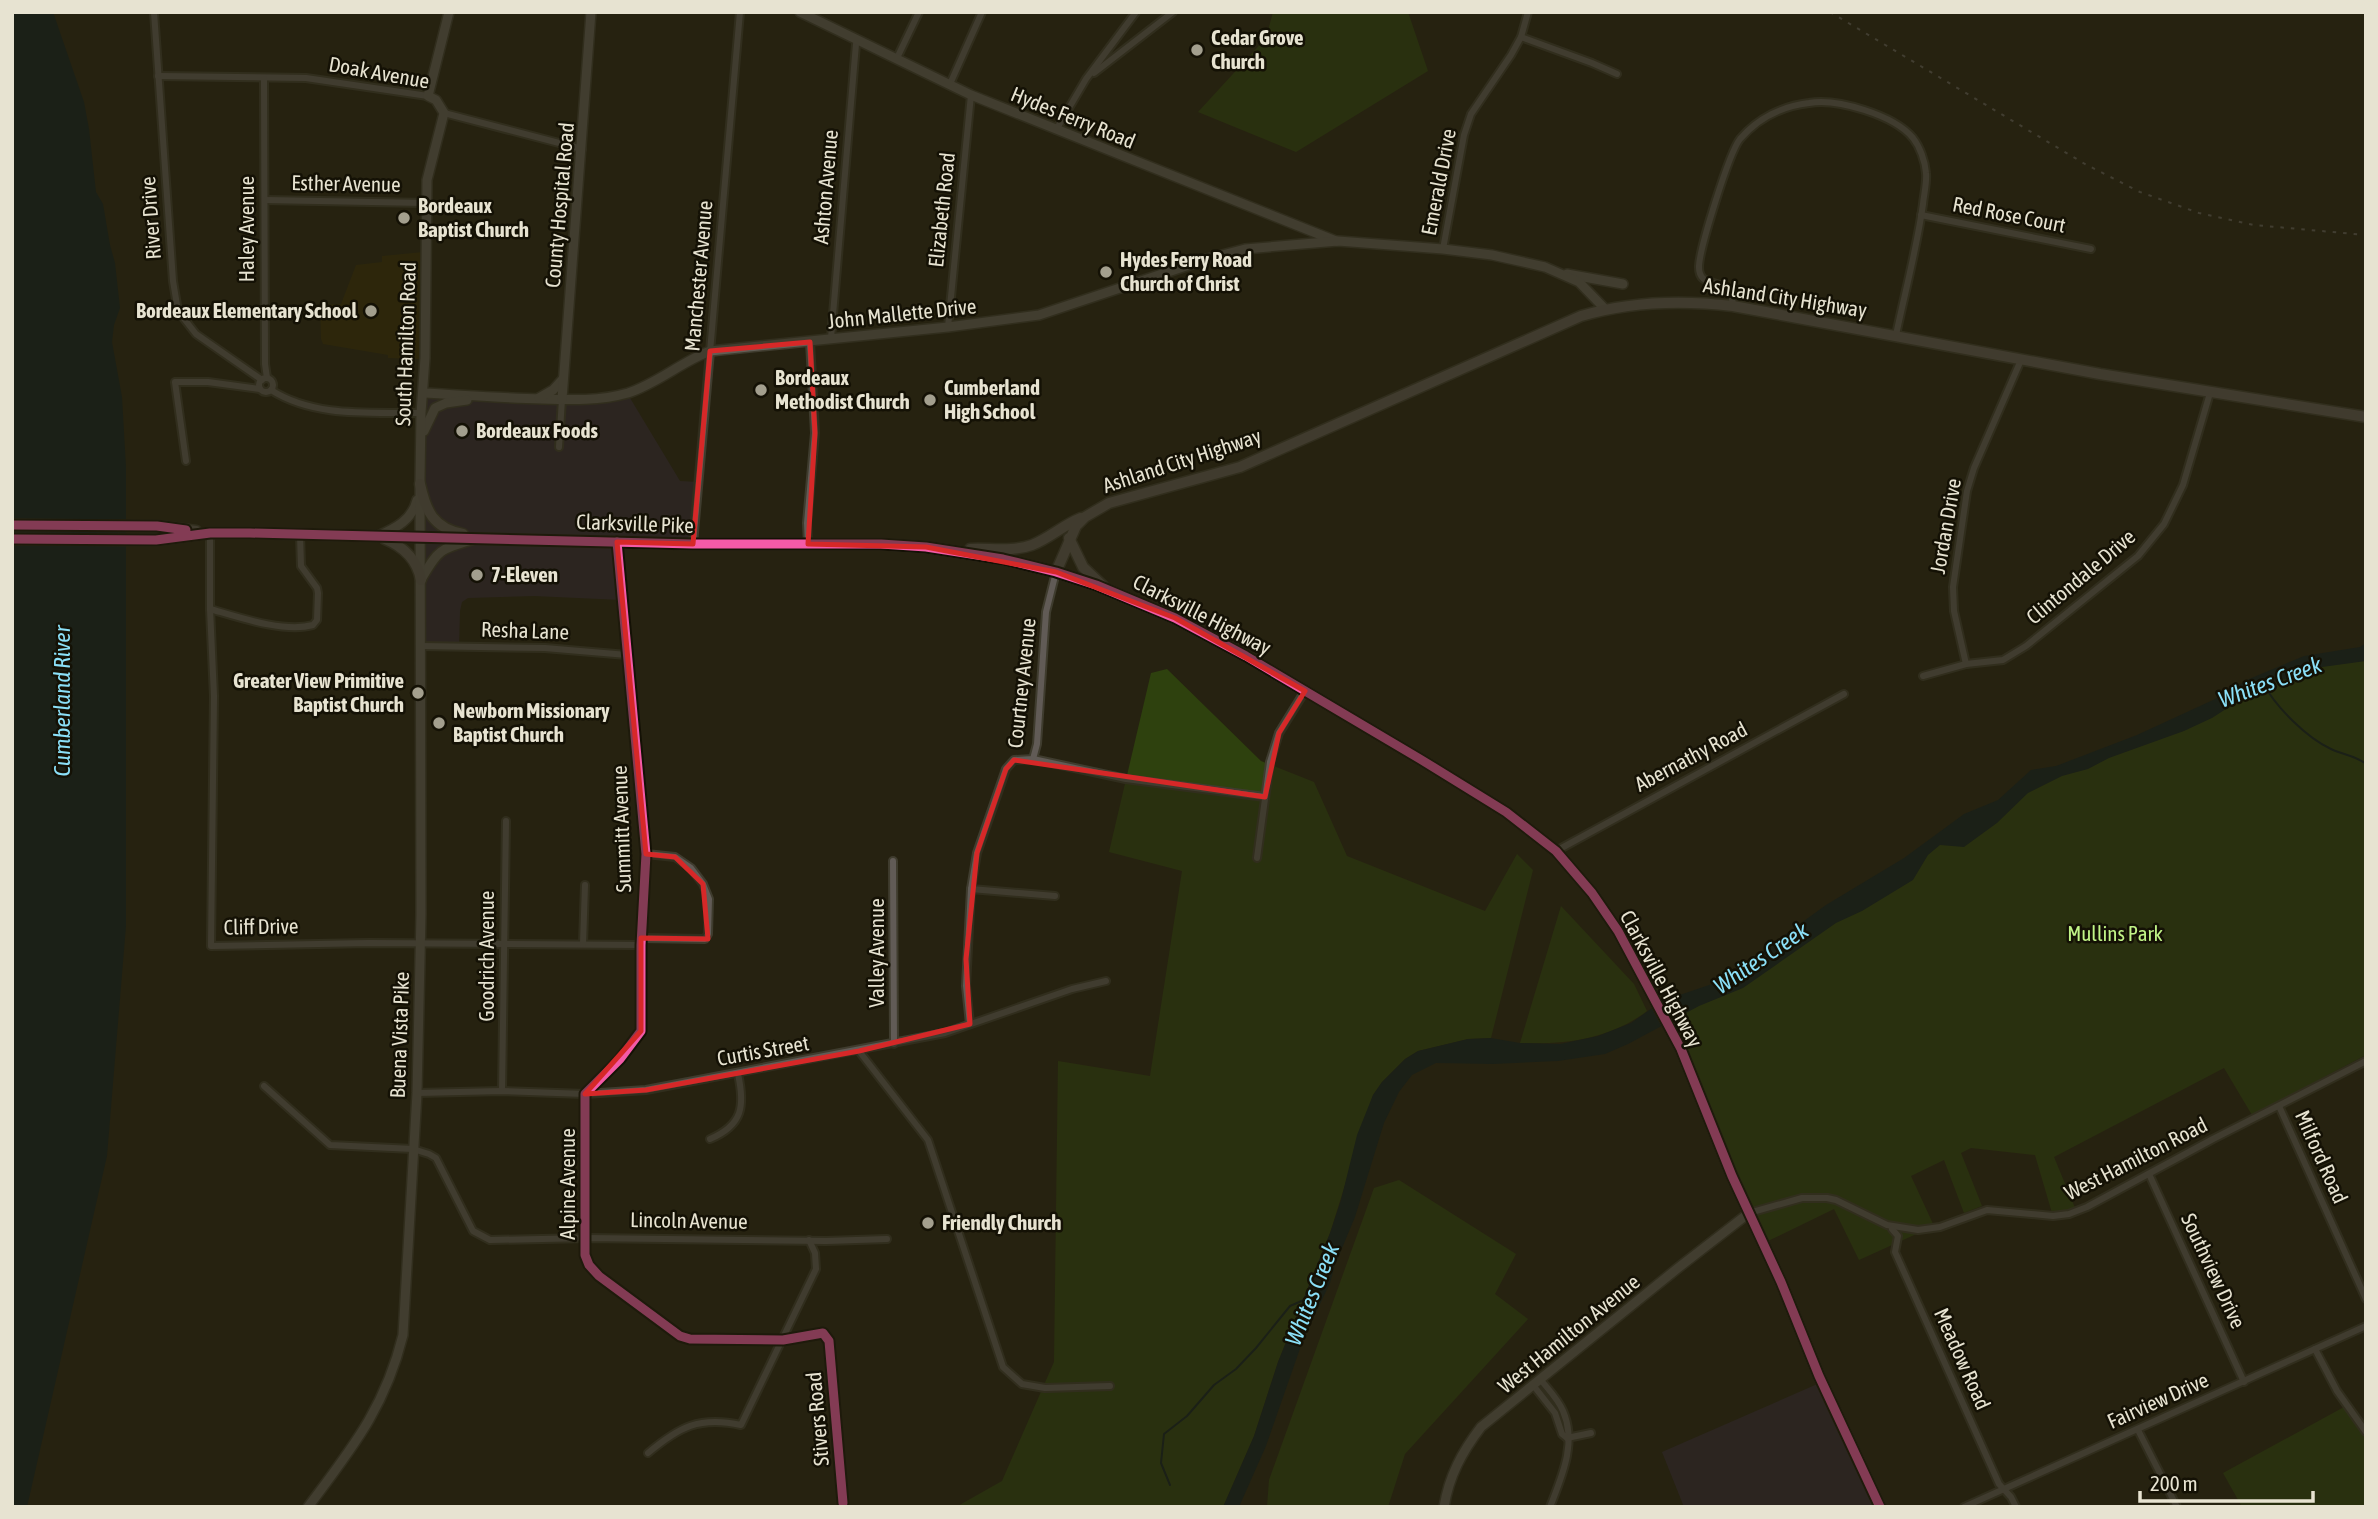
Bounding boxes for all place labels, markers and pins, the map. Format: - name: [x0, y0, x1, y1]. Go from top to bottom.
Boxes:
- place label: Cedar Grove Church: [1211, 25, 1304, 73]
- marker: Cedar Grove Church: [1189, 42, 1205, 58]
- place label: Bordeaux Baptist Church: [418, 193, 529, 241]
- marker: Bordeaux Baptist Church: [396, 210, 412, 226]
- place label: Hydes Ferry Road Church of Christ: [1120, 247, 1252, 295]
- marker: Hydes Ferry Road Church of Christ: [1098, 264, 1114, 280]
- place label: Bordeaux Elementary School: [136, 298, 357, 322]
- marker: Bordeaux Elementary School: [363, 303, 379, 319]
- place label: Bordeaux Methodist Church: [775, 365, 910, 413]
- place label: Cumberland High School: [944, 375, 1040, 423]
- marker: Bordeaux Methodist Church: [753, 382, 769, 398]
- marker: Cumberland High School: [922, 392, 938, 408]
- place label: Bordeaux Foods: [476, 418, 599, 442]
- marker: Bordeaux Foods: [454, 423, 470, 439]
- place label: 7-Eleven: [491, 562, 558, 586]
- marker: 7-Eleven: [469, 567, 485, 583]
- place label: Greater View Primitive Baptist Church: [233, 668, 404, 716]
- marker: Greater View Primitive Baptist Church: [410, 685, 426, 701]
- place label: Newborn Missionary Baptist Church: [453, 698, 610, 746]
- marker: Newborn Missionary Baptist Church: [431, 715, 447, 731]
- place label: Friendly Church: [942, 1210, 1062, 1234]
- marker: Friendly Church: [920, 1215, 936, 1231]

